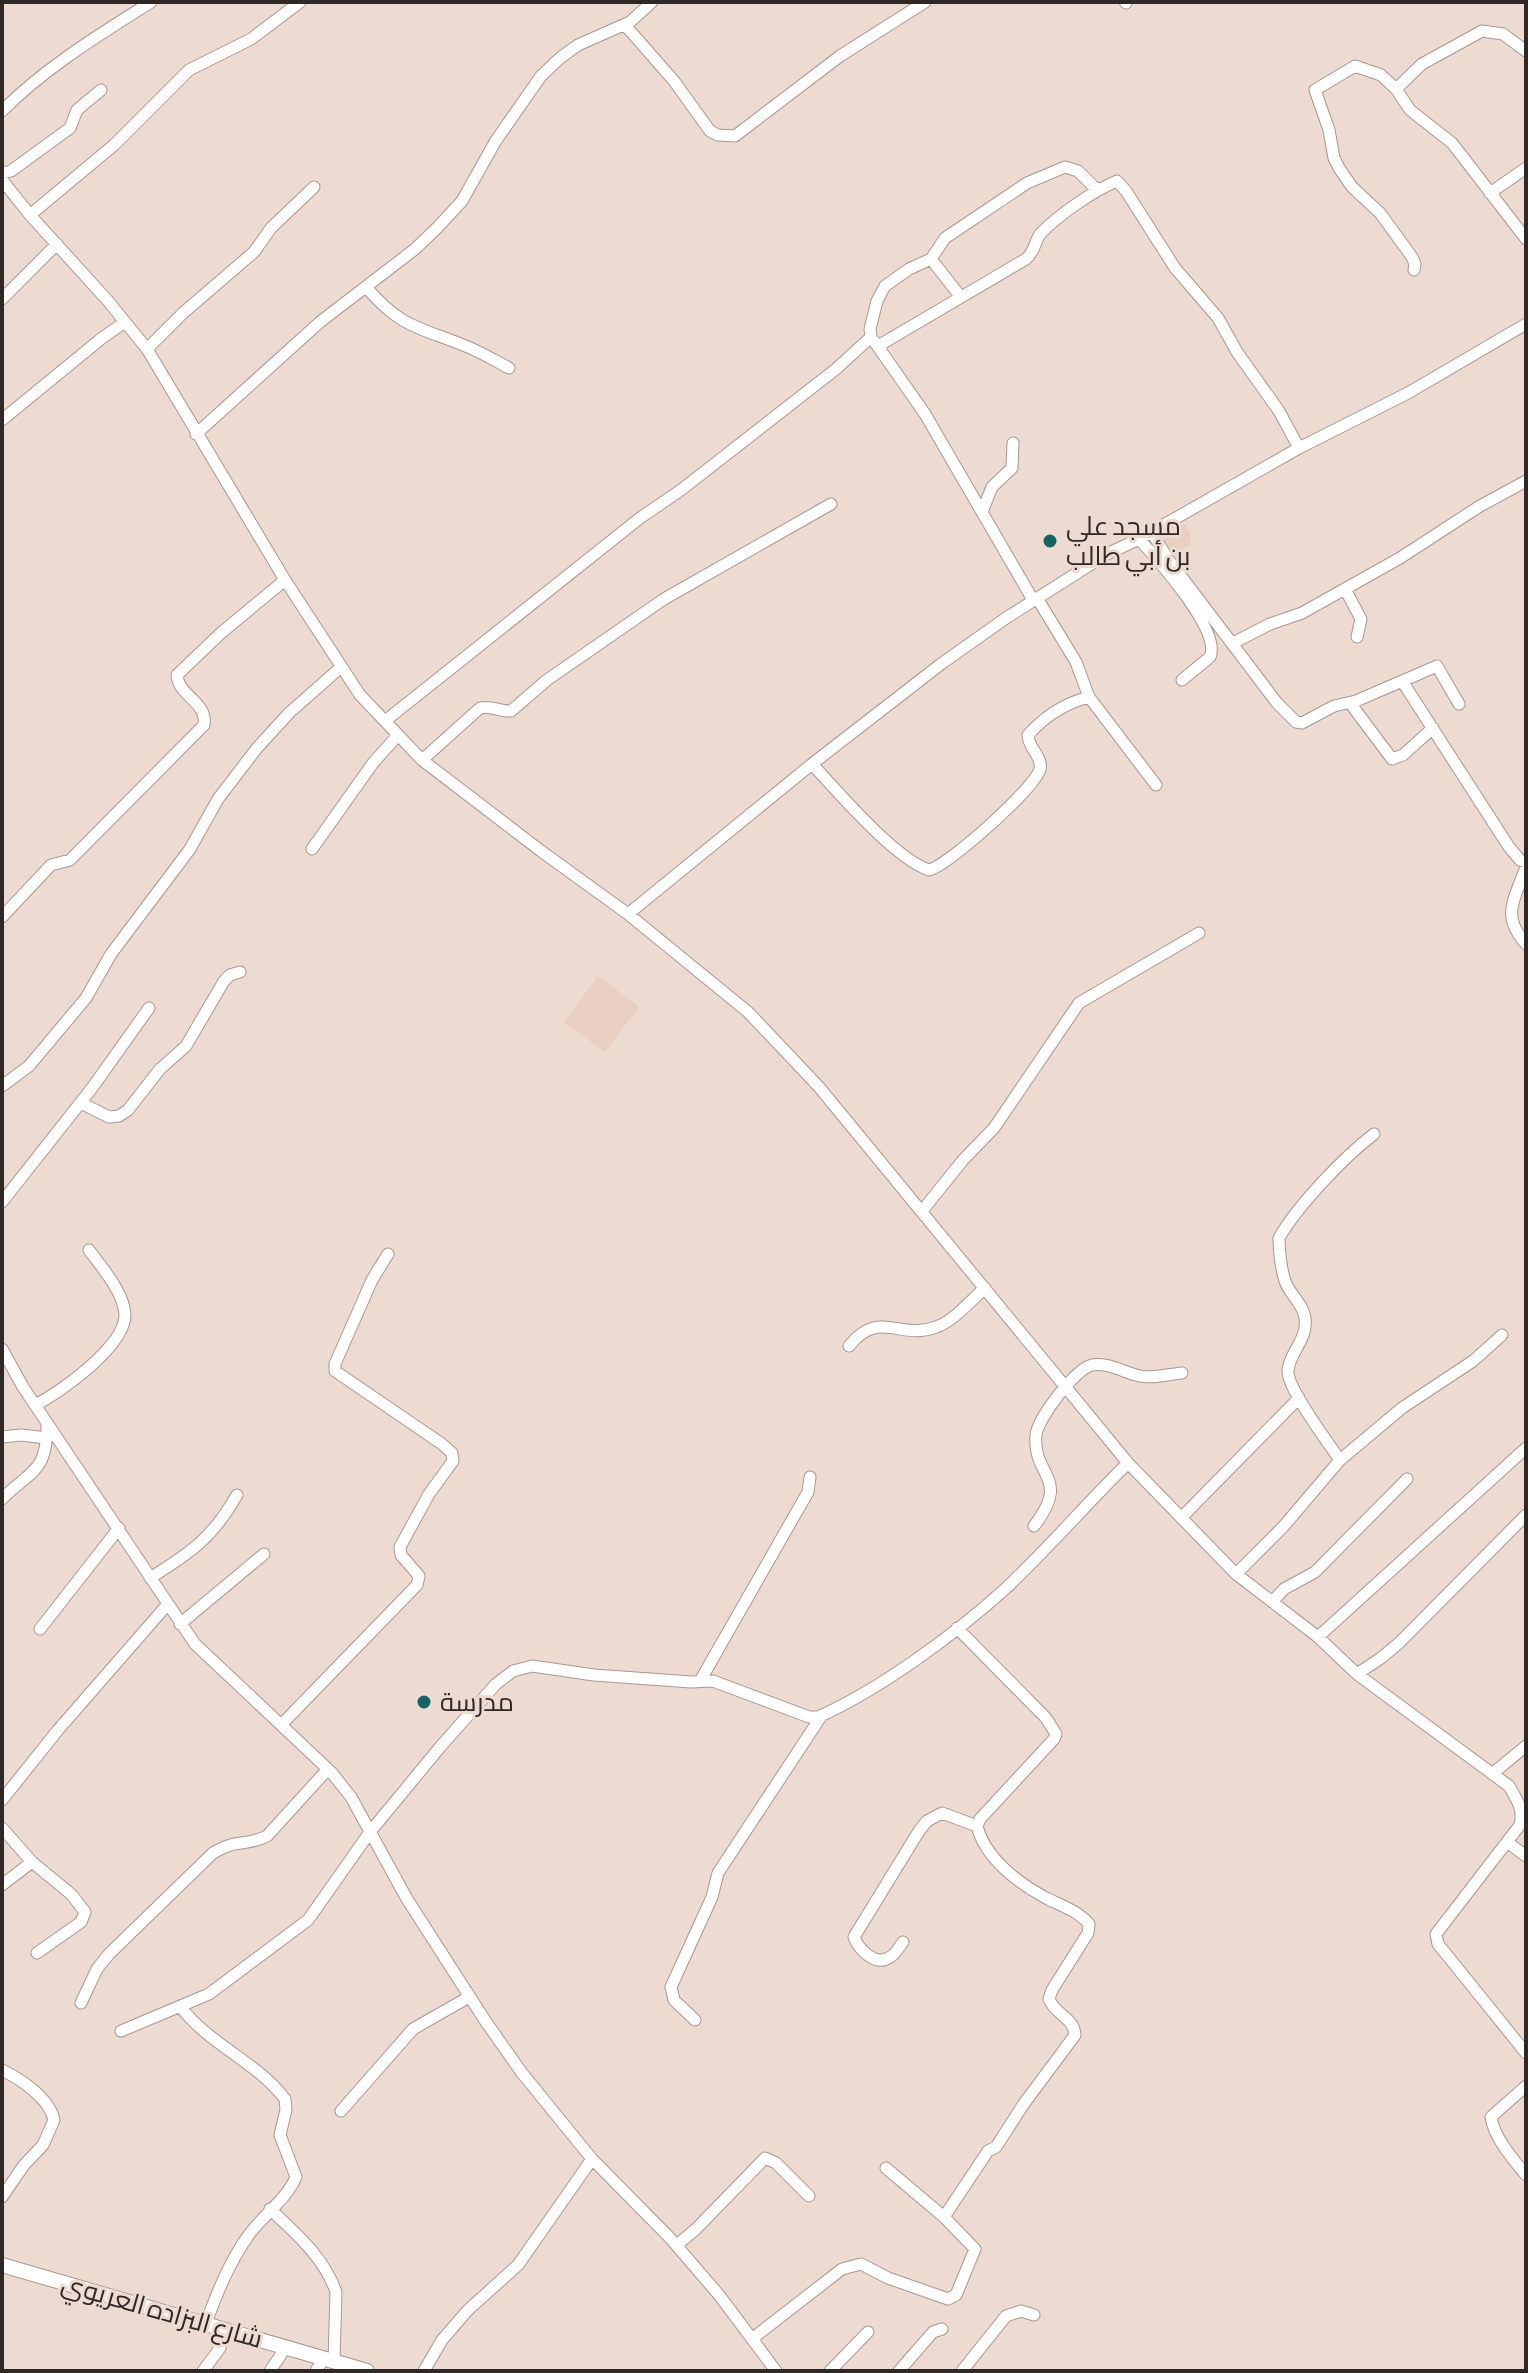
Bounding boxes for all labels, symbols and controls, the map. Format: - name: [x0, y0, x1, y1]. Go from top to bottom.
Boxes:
- place label: مسجد علي بن أبي طالب: [1066, 511, 1191, 577]
- marker: مسجد علي بن أبي طالب: [1041, 532, 1059, 550]
- place label: مدرسة: [440, 1687, 514, 1717]
- marker: مدرسة: [415, 1693, 433, 1711]
- street label: شارع البزاده العريوي: [57, 2268, 266, 2359]

